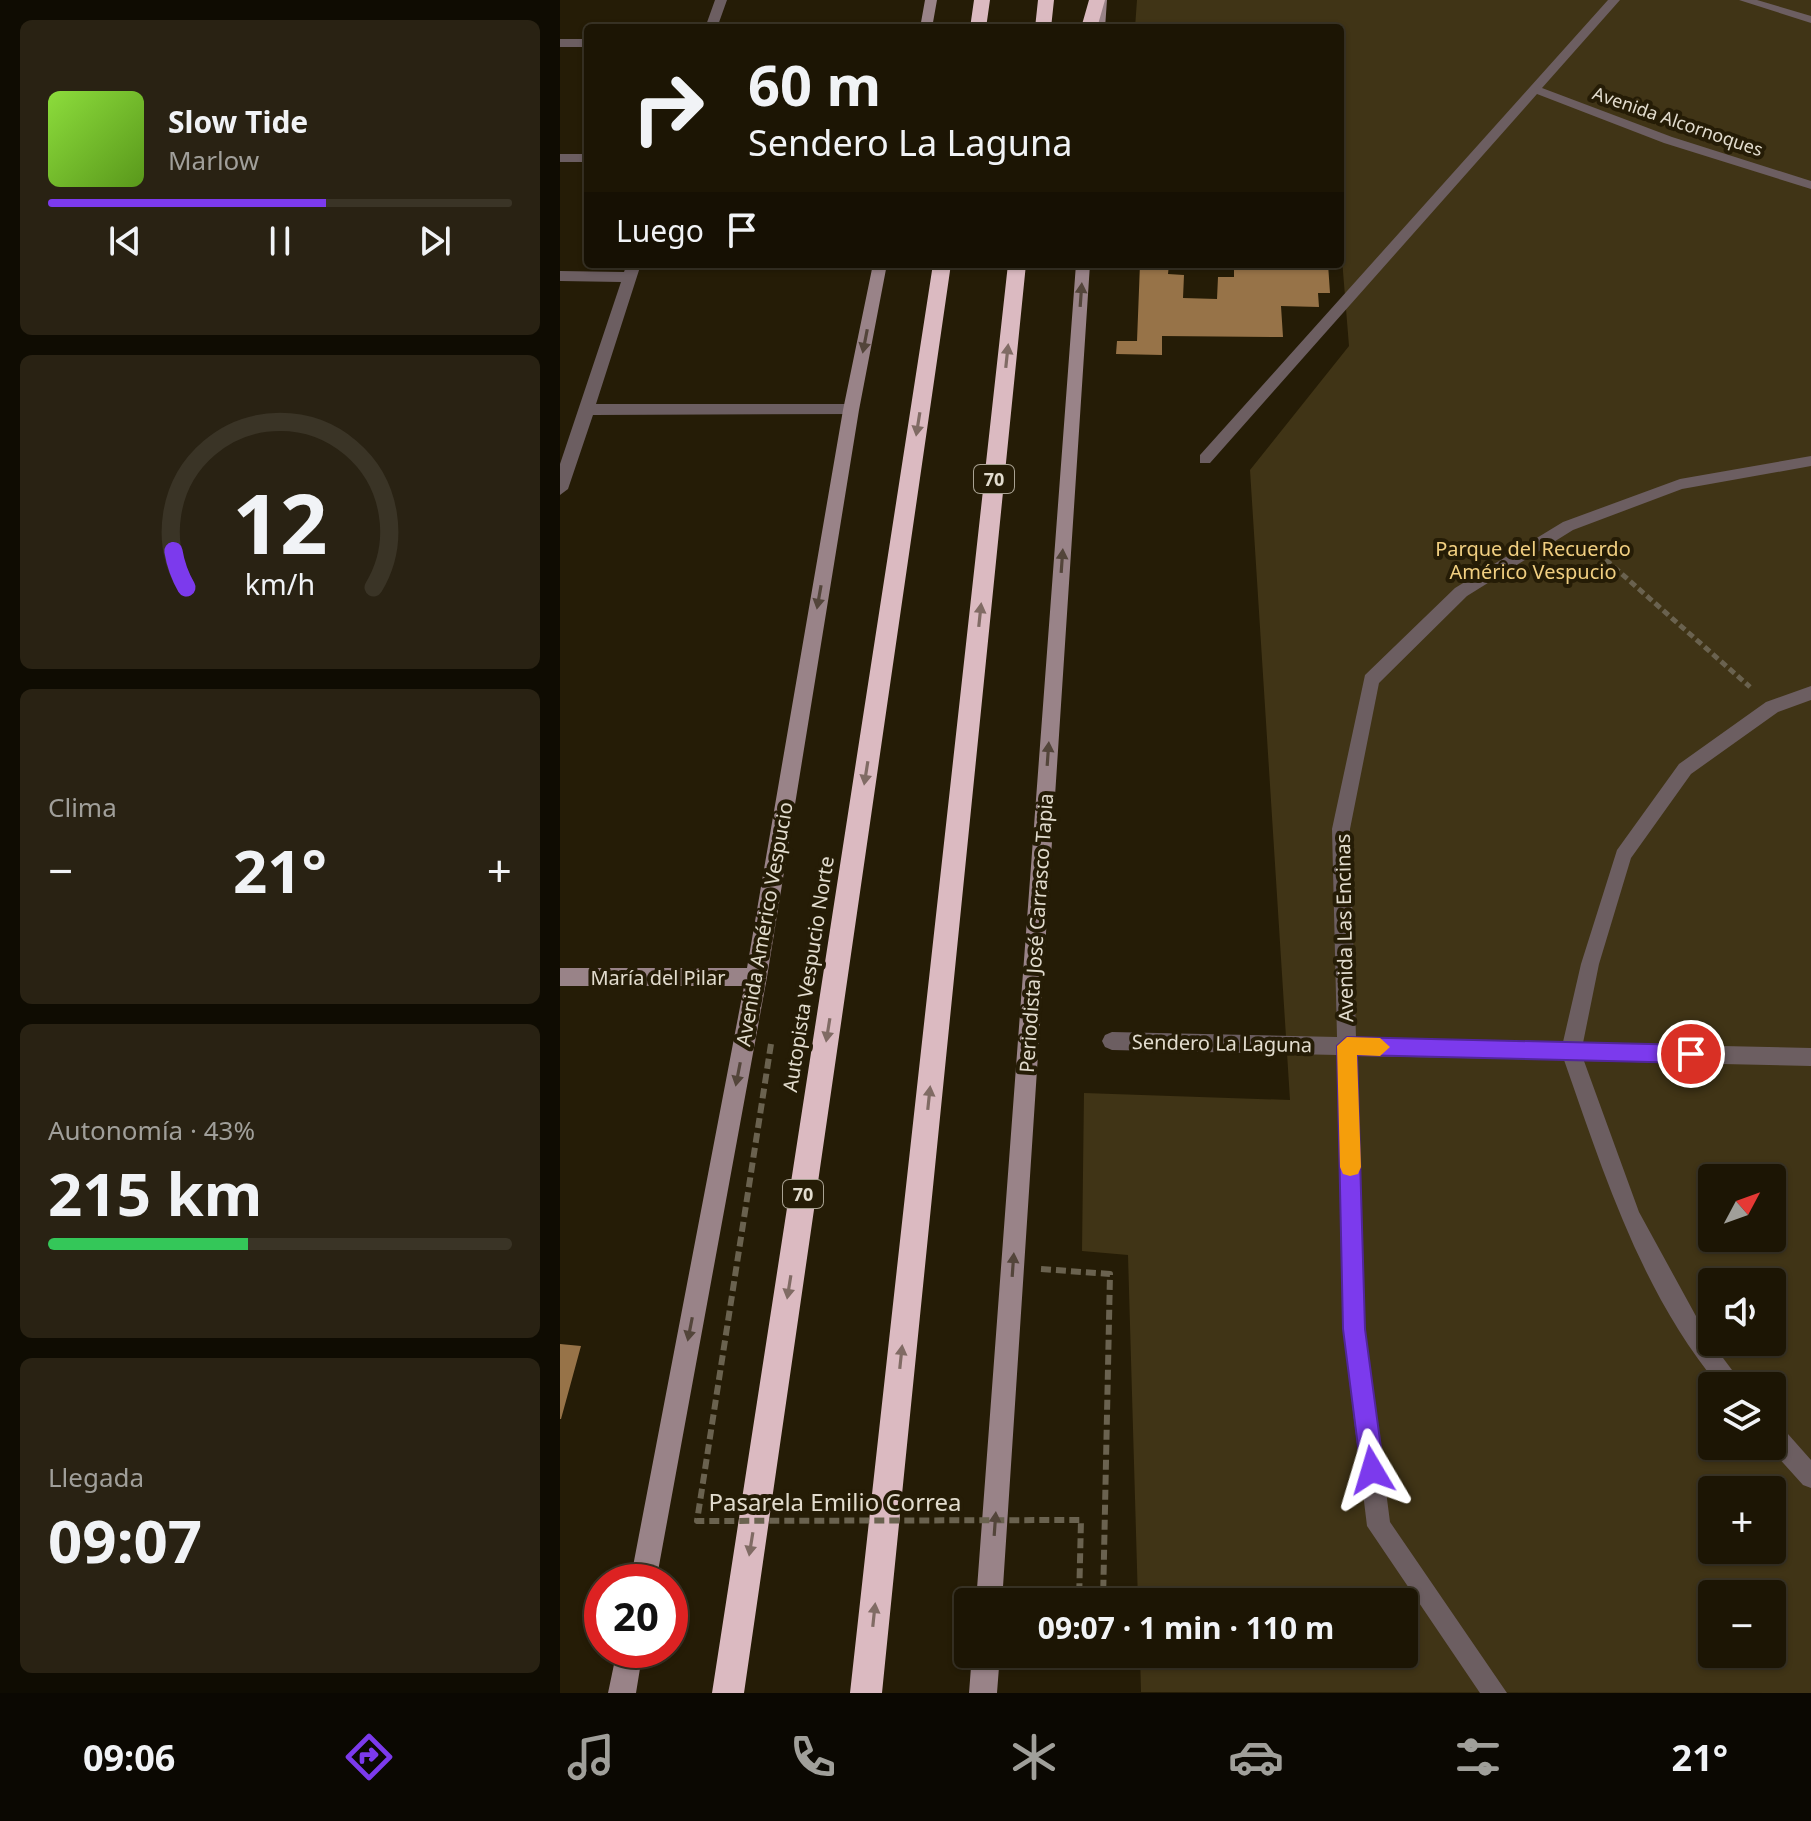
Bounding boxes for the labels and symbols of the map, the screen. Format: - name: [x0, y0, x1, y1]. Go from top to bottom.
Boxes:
- street label: Avenida Alcornoques: [1590, 81, 1766, 161]
- one-way arrow: [1075, 282, 1088, 307]
- one-way arrow: [858, 328, 870, 353]
- one-way arrow: [1001, 344, 1014, 369]
- one-way arrow: [911, 412, 924, 437]
- road number: 70: [974, 465, 1014, 493]
- park label: Parque del Recuerdo Américo Vespucio: [1435, 535, 1631, 585]
- one-way arrow: [1056, 548, 1069, 573]
- one-way arrow: [813, 584, 825, 609]
- one-way arrow: [974, 602, 987, 627]
- one-way arrow: [1042, 741, 1055, 766]
- one-way arrow: [859, 761, 872, 786]
- street label: Periodista José Carrasco Tapia: [1013, 792, 1059, 1074]
- street label: Avenida Américo Vespucio: [729, 800, 799, 1048]
- street label: Avenida Las Encinas: [1329, 834, 1359, 1022]
- street label: Autopista Vespucio Norte: [776, 854, 840, 1094]
- street label: María del Pilar: [590, 964, 726, 991]
- one-way arrow: [821, 1018, 834, 1043]
- pin: [1657, 1020, 1725, 1088]
- street label: Sendero La Laguna: [1132, 1028, 1312, 1058]
- one-way arrow: [732, 1061, 744, 1086]
- one-way arrow: [922, 1085, 935, 1110]
- north arrow: [1698, 1164, 1786, 1252]
- road number: 70: [783, 1180, 823, 1208]
- one-way arrow: [1007, 1252, 1020, 1277]
- one-way arrow: [782, 1275, 795, 1300]
- one-way arrow: [684, 1317, 696, 1342]
- one-way arrow: [895, 1344, 908, 1369]
- position arrow: [1330, 1428, 1414, 1512]
- street label: Pasarela Emilio Correa: [709, 1485, 961, 1518]
- one-way arrow: [989, 1511, 1002, 1536]
- one-way arrow: [744, 1532, 756, 1557]
- speed limit sign: 20: [584, 1564, 688, 1668]
- one-way arrow: [868, 1603, 881, 1628]

